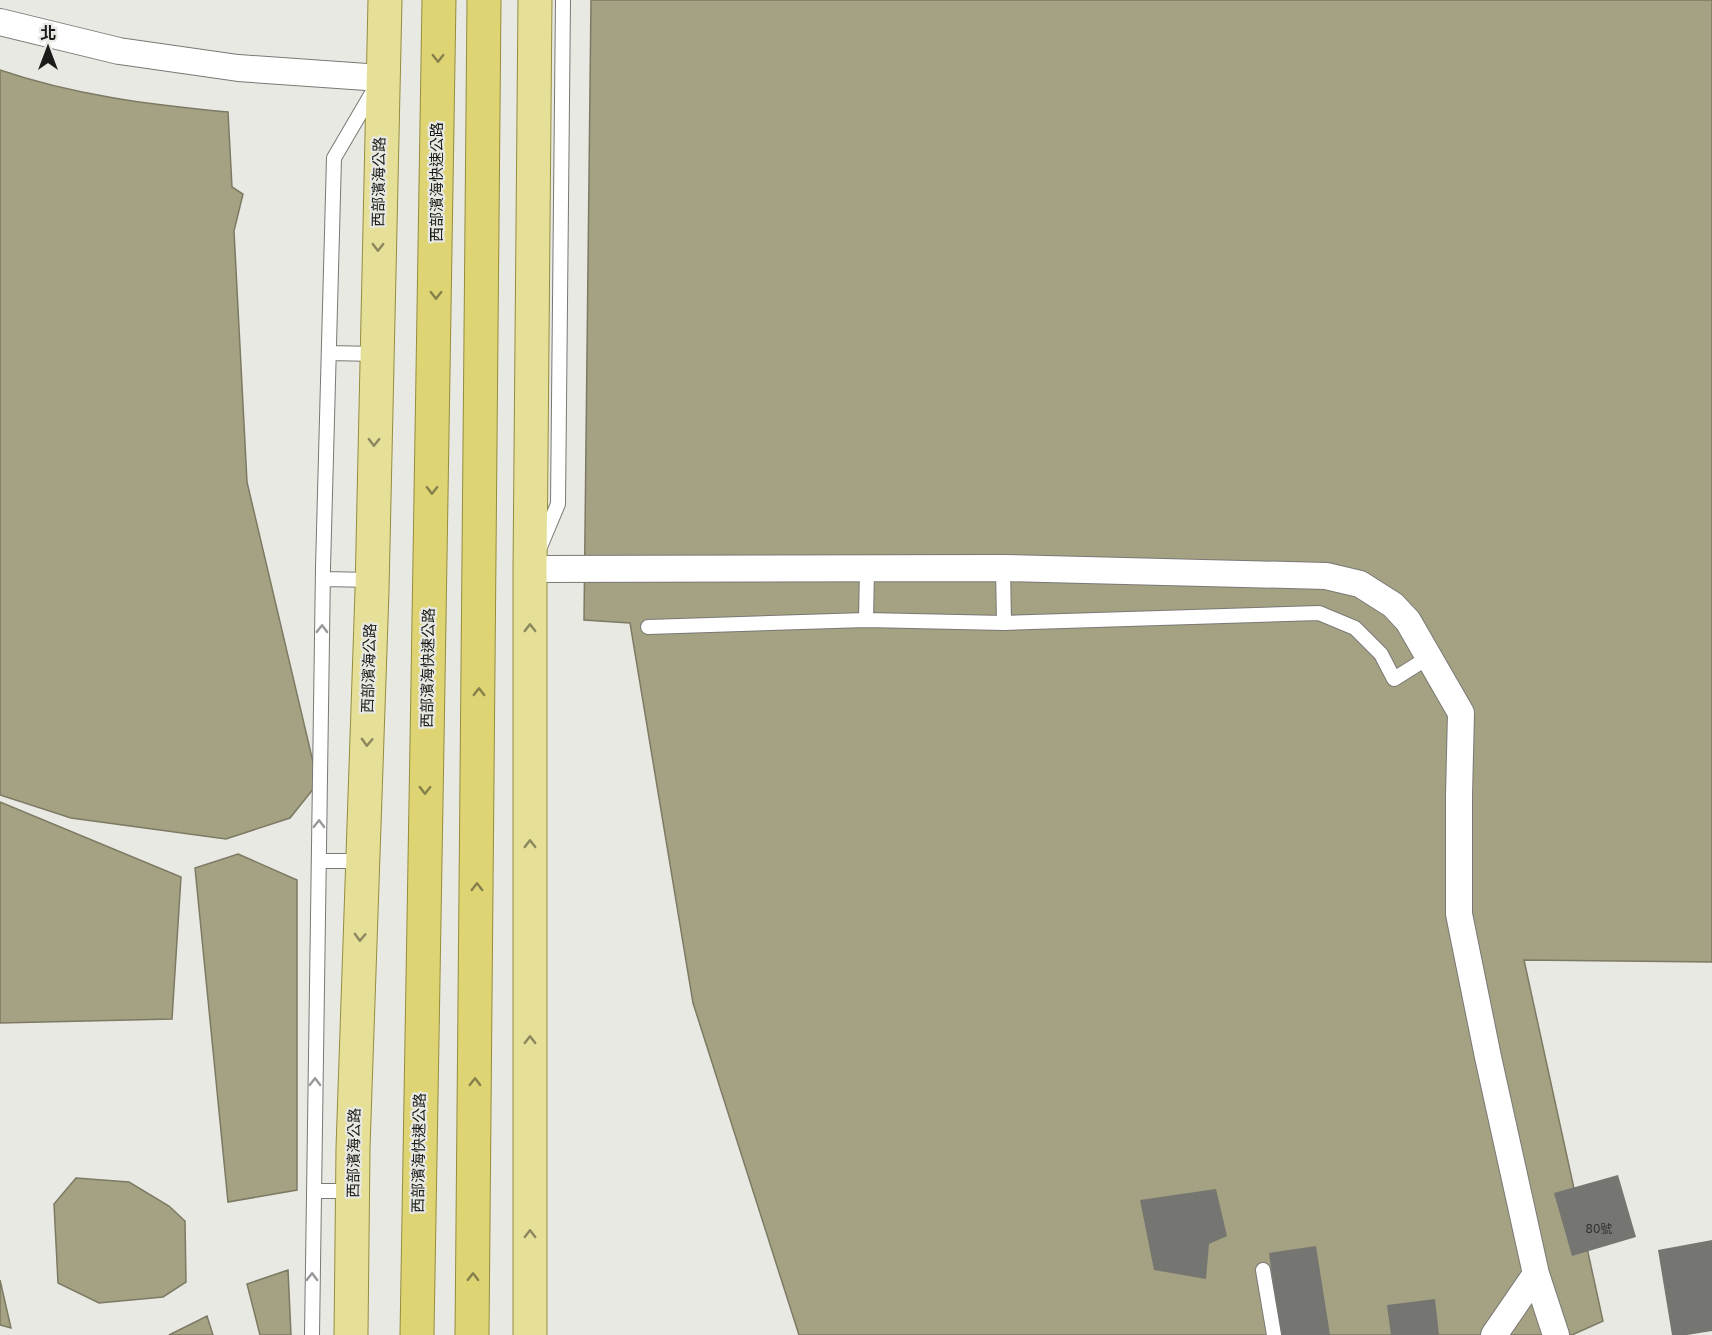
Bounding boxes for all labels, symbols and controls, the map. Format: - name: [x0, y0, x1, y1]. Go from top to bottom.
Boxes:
- north arrow: [18, 18, 78, 78]
- text: 北: [40, 23, 56, 43]
- one-way arrow: [432, 54, 444, 63]
- street label: 西部濱海快速公路: [427, 122, 445, 242]
- street label: 西部濱海公路: [368, 137, 388, 227]
- one-way arrow: [372, 243, 384, 252]
- one-way arrow: [430, 291, 443, 300]
- one-way arrow: [368, 438, 381, 447]
- one-way arrow: [426, 486, 438, 495]
- street label: 西部濱海快速公路: [417, 608, 437, 728]
- street label: 西部濱海公路: [357, 623, 379, 713]
- one-way arrow: [316, 624, 328, 633]
- one-way arrow: [524, 624, 536, 633]
- one-way arrow: [473, 687, 485, 696]
- one-way arrow: [361, 738, 373, 747]
- one-way arrow: [419, 786, 432, 795]
- one-way arrow: [313, 819, 325, 828]
- one-way arrow: [524, 840, 536, 849]
- one-way arrow: [471, 882, 483, 891]
- one-way arrow: [354, 933, 367, 942]
- one-way arrow: [524, 1035, 536, 1044]
- one-way arrow: [309, 1077, 321, 1086]
- one-way arrow: [469, 1077, 481, 1086]
- street label: 西部濱海快速公路: [408, 1093, 428, 1213]
- street label: 西部濱海公路: [343, 1108, 363, 1198]
- house number: 80號: [1586, 1221, 1612, 1236]
- one-way arrow: [524, 1230, 536, 1239]
- one-way arrow: [306, 1272, 319, 1281]
- one-way arrow: [467, 1272, 479, 1281]

